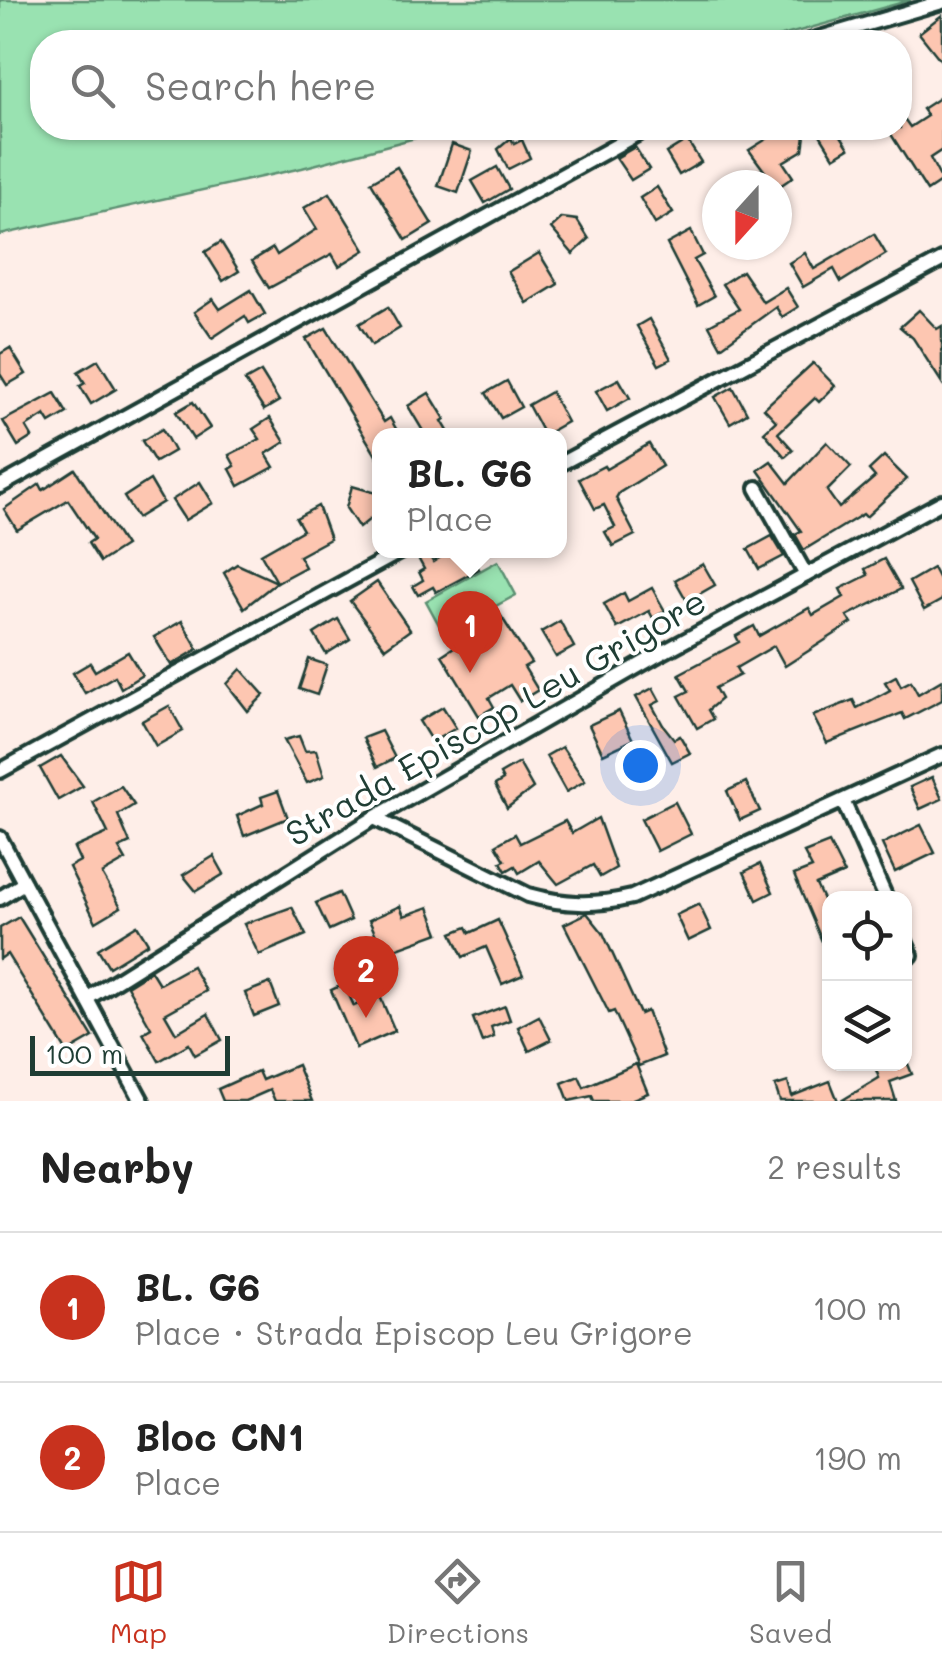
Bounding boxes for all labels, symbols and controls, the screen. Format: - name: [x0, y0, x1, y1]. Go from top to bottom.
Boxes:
- search box: [30, 30, 912, 140]
- icon: search: [65, 58, 120, 113]
- text: Search here: [145, 60, 376, 110]
- north arrow: [702, 170, 792, 260]
- popup: [372, 428, 567, 558]
- text: BL. G6: [407, 447, 532, 497]
- text: Place: [407, 497, 493, 539]
- street label: Strada Episcop Leu Grigore: [276, 577, 714, 855]
- pin: 1: [438, 590, 502, 673]
- your location: [615, 740, 666, 791]
- map controls: [822, 891, 912, 1071]
- button: locate: [822, 891, 912, 981]
- pin: 2: [334, 936, 398, 1018]
- button: layers: [822, 981, 912, 1071]
- scale bar: [30, 1031, 230, 1076]
- text: 100 m: [45, 1035, 123, 1071]
- text: Nearby: [40, 1139, 194, 1194]
- text: 2 results: [767, 1145, 902, 1187]
- text: BL. G6: [135, 1261, 260, 1311]
- text: 1: [65, 1286, 80, 1328]
- text: 100 m: [812, 1286, 902, 1328]
- text: Place · Strada Episcop Leu Grigore: [135, 1311, 693, 1353]
- text: Bloc CN1: [135, 1411, 304, 1461]
- text: 2: [64, 1436, 81, 1478]
- text: 190 m: [813, 1436, 902, 1478]
- text: Place: [135, 1461, 221, 1503]
- tab: Map: [110, 1554, 167, 1650]
- tab: Directions: [387, 1554, 529, 1650]
- tab: Saved: [749, 1554, 832, 1650]

